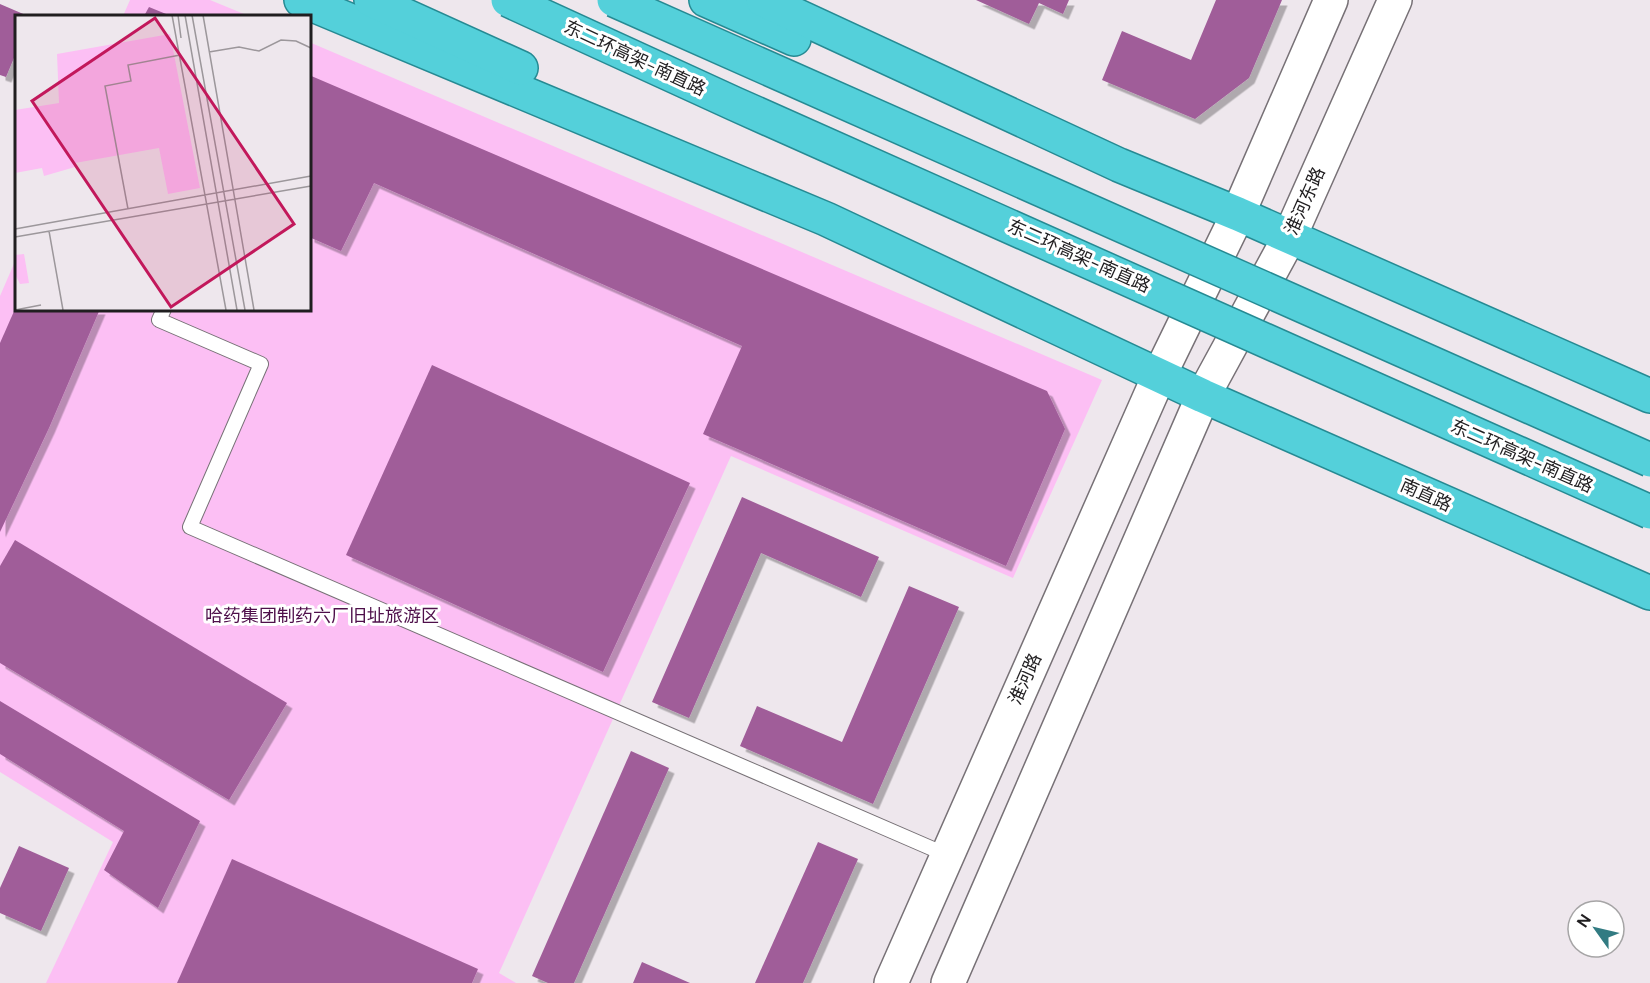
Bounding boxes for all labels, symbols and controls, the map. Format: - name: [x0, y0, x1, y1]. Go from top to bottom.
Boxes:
- inset map: [15, 15, 310, 310]
- street label: 东二环高架-南直路: [560, 15, 710, 101]
- street label: 淮河东路: [1279, 163, 1331, 239]
- street label: 东二环高架-南直路: [1004, 214, 1154, 298]
- street label: 东二环高架-南直路: [1447, 414, 1597, 498]
- street label: 南直路: [1396, 473, 1456, 517]
- park label: 哈药集团制药六厂旧址旅游区: [205, 604, 439, 628]
- street label: 淮河路: [1003, 649, 1047, 709]
- north arrow: [1566, 899, 1626, 959]
- text: N: [1572, 910, 1596, 932]

